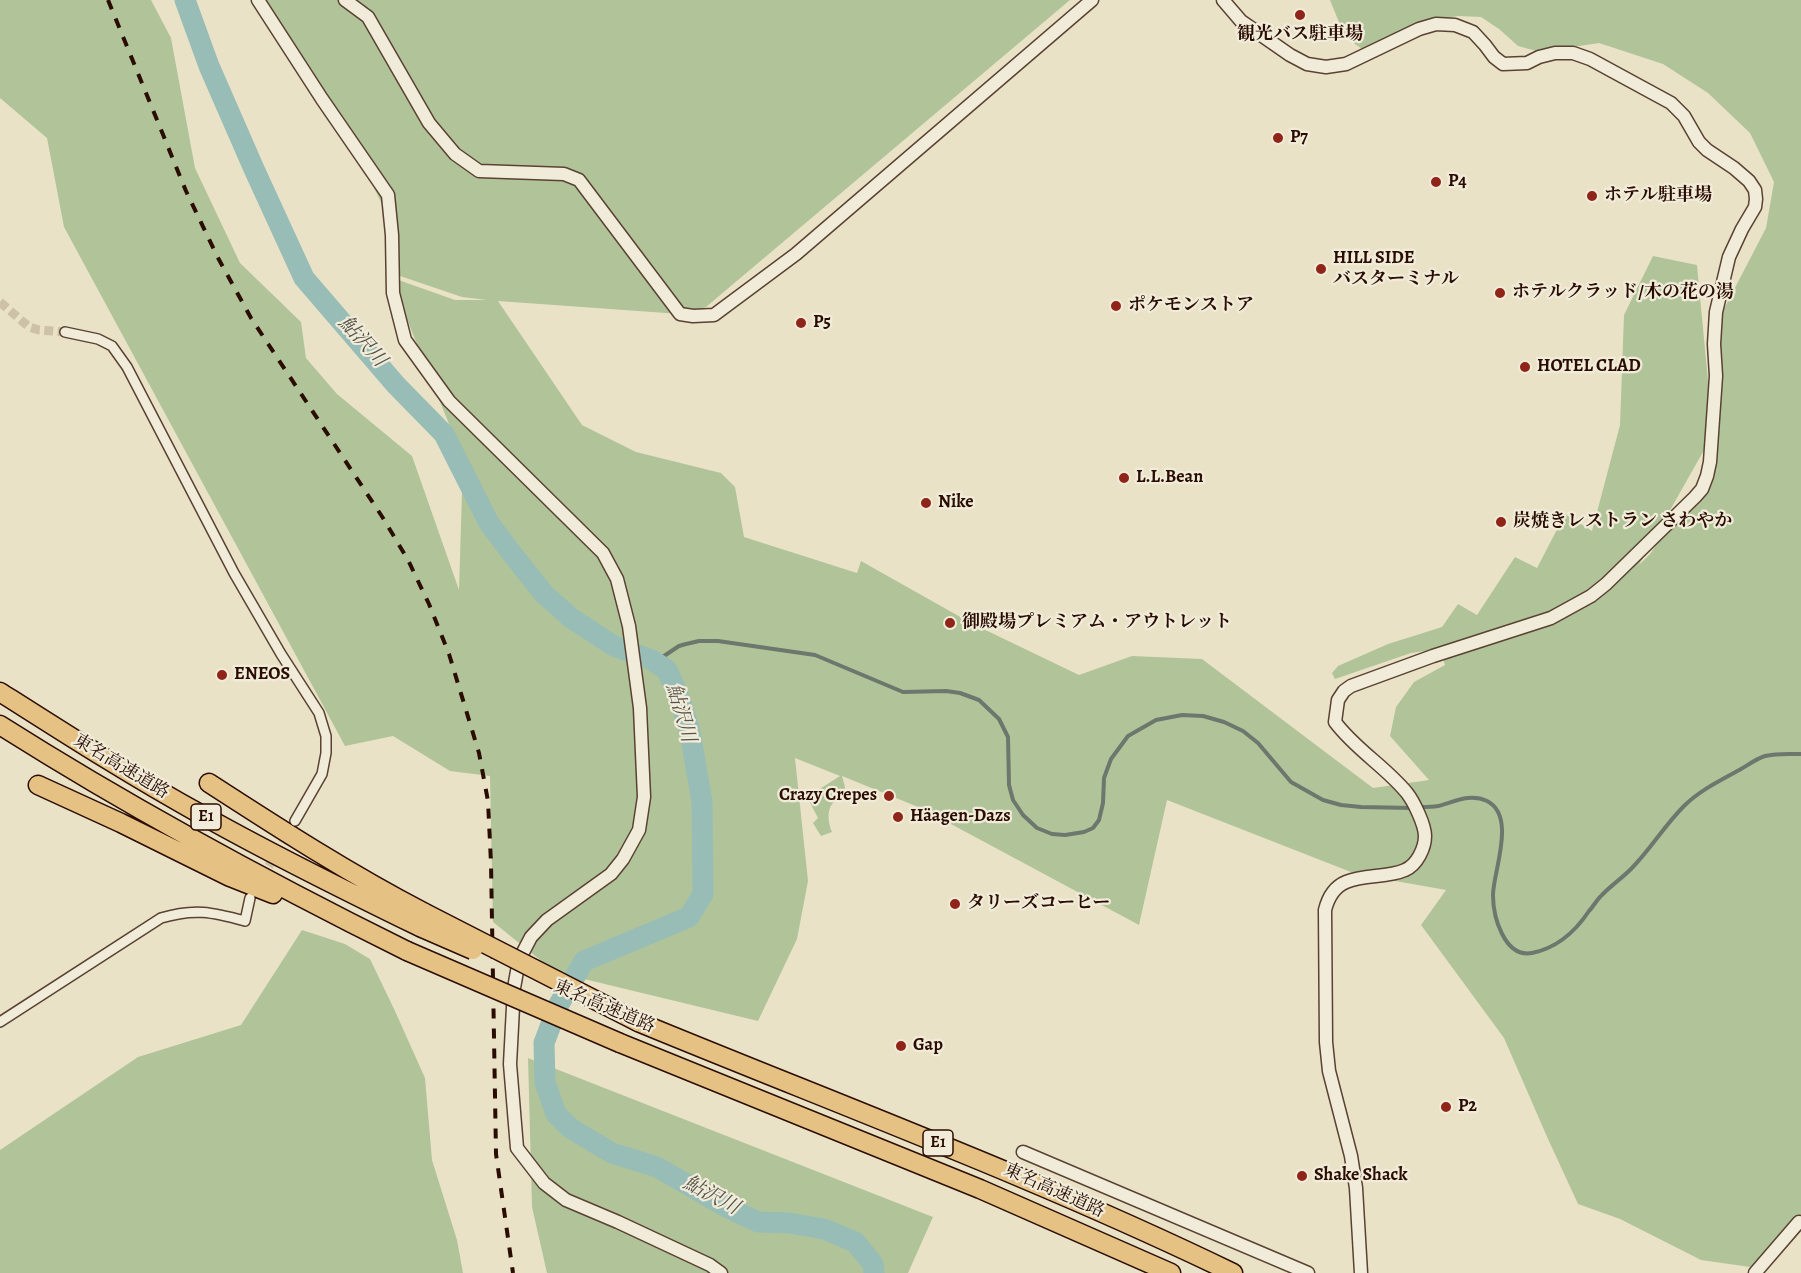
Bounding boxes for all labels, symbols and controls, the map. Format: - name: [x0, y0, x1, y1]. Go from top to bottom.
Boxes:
- marker: 観光バス駐車場: [1293, 8, 1307, 22]
- place label: 観光バス駐車場: [1237, 24, 1363, 46]
- place label: P7: [1290, 127, 1308, 149]
- marker: P7: [1271, 131, 1285, 145]
- place label: P4: [1448, 171, 1467, 193]
- marker: P4: [1429, 175, 1443, 189]
- place label: ホテル駐車場: [1604, 185, 1712, 207]
- marker: ホテル駐車場: [1585, 189, 1599, 203]
- place label: HILL SIDE バスターミナル: [1333, 248, 1459, 290]
- marker: HILL SIDE バスターミナル: [1314, 262, 1328, 276]
- place label: ホテルクラッド/木の花の湯: [1512, 282, 1734, 304]
- marker: ホテルクラッド/木の花の湯: [1493, 286, 1507, 300]
- place label: ポケモンストア: [1128, 295, 1254, 317]
- marker: ポケモンストア: [1109, 299, 1123, 313]
- water label: 鮎沢川: [333, 312, 391, 372]
- place label: P5: [813, 312, 831, 334]
- marker: P5: [794, 316, 808, 330]
- place label: HOTEL CLAD: [1537, 356, 1641, 378]
- marker: HOTEL CLAD: [1518, 360, 1532, 374]
- place label: L.L.Bean: [1136, 467, 1203, 489]
- marker: L.L.Bean: [1117, 471, 1131, 485]
- place label: Nike: [938, 492, 974, 514]
- marker: Nike: [919, 496, 933, 510]
- place label: 炭焼きレストラン さわやか: [1513, 511, 1732, 533]
- marker: 炭焼きレストラン さわやか: [1494, 515, 1508, 529]
- place label: 御殿場プレミアム・アウトレット: [962, 612, 1232, 634]
- marker: 御殿場プレミアム・アウトレット: [943, 616, 957, 630]
- place label: ENEOS: [234, 664, 290, 686]
- marker: ENEOS: [215, 668, 229, 682]
- water label: 鮎沢川: [660, 681, 700, 745]
- street label: 東名高速道路: [69, 730, 173, 804]
- place label: Crazy Crepes: [779, 785, 877, 807]
- marker: Crazy Crepes: [882, 789, 896, 803]
- road number: E1: [191, 804, 221, 830]
- place label: Häagen-Dazs: [910, 806, 1011, 828]
- marker: Häagen-Dazs: [891, 810, 905, 824]
- place label: タリーズコーヒー: [967, 893, 1110, 915]
- marker: タリーズコーヒー: [948, 897, 962, 911]
- street label: 東名高速道路: [550, 976, 658, 1038]
- place label: Gap: [913, 1035, 943, 1057]
- marker: Gap: [894, 1039, 908, 1053]
- place label: P2: [1458, 1096, 1477, 1118]
- marker: P2: [1439, 1100, 1453, 1114]
- road number: E1: [923, 1130, 953, 1156]
- street label: 東名高速道路: [1000, 1159, 1108, 1223]
- place label: Shake Shack: [1314, 1165, 1408, 1187]
- marker: Shake Shack: [1295, 1169, 1309, 1183]
- water label: 鮎沢川: [679, 1171, 743, 1221]

